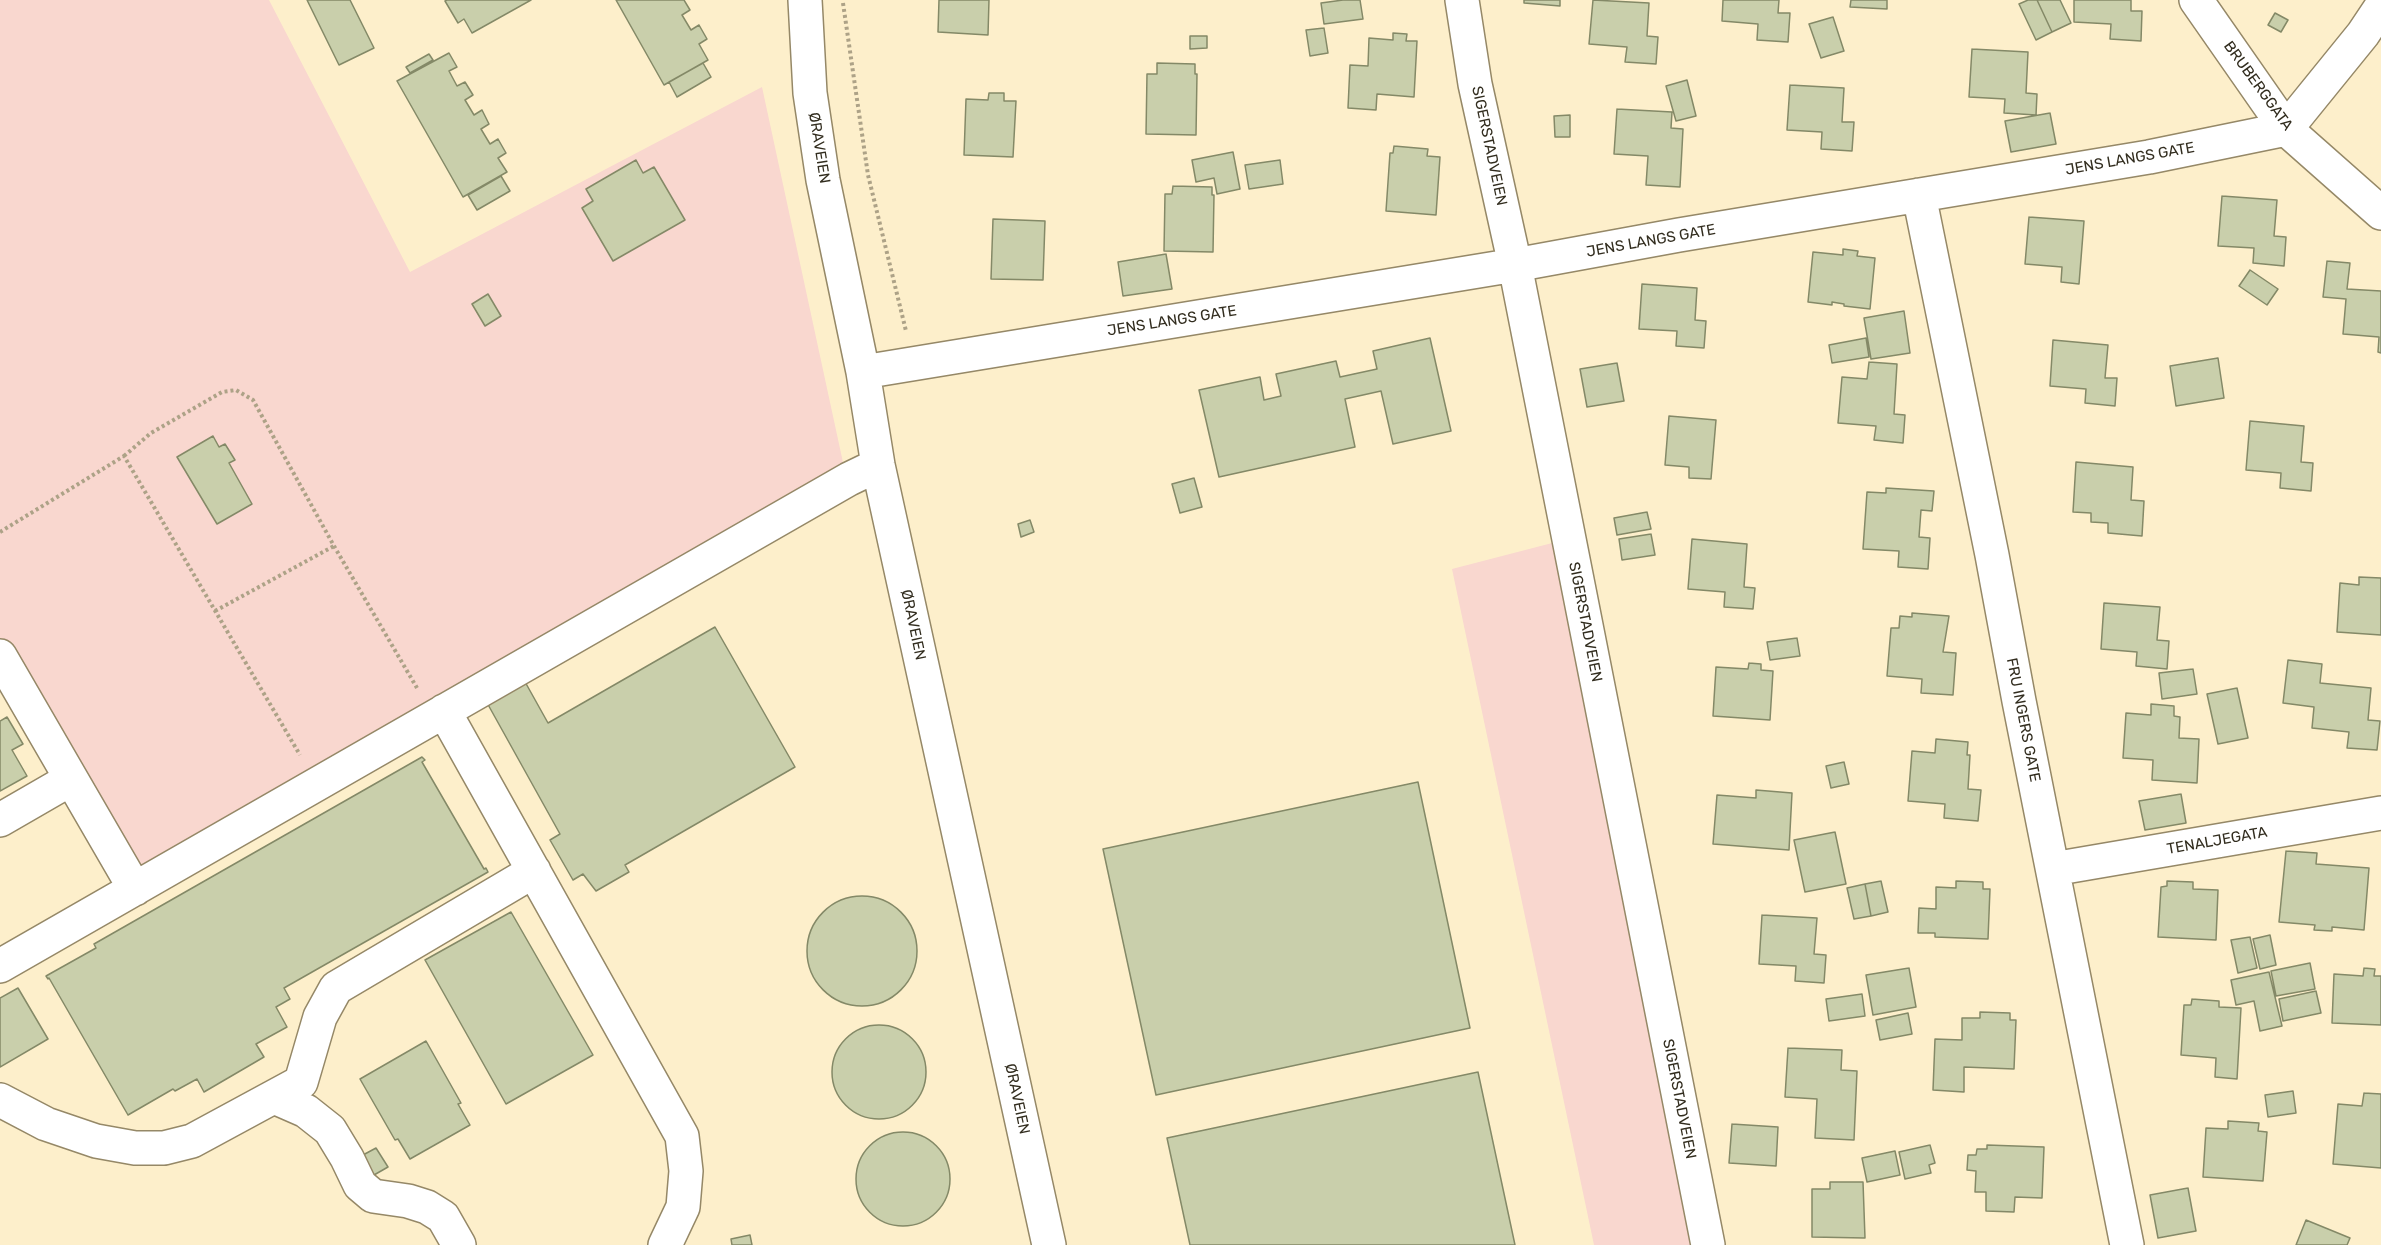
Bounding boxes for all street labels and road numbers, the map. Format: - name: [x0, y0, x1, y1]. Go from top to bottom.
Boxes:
- street label: BRUBERGGATA: [2220, 38, 2296, 134]
- street label: SIGERSTADVEIEN: [1468, 84, 1510, 208]
- street label: ØRAVEIEN: [804, 111, 834, 185]
- street label: JENS LANGS GATE: [2064, 139, 2196, 179]
- street label: JENS LANGS GATE: [1585, 221, 1717, 261]
- street label: JENS LANGS GATE: [1106, 302, 1238, 340]
- street label: SIGERSTADVEIEN: [1565, 560, 1605, 684]
- street label: ØRAVEIEN: [897, 588, 929, 662]
- street label: FRU INGERS GATE: [2002, 656, 2044, 784]
- street label: TENALJEGATA: [2165, 823, 2269, 859]
- street label: SIGERSTADVEIEN: [1659, 1037, 1699, 1161]
- street label: ØRAVEIEN: [1001, 1062, 1033, 1136]

